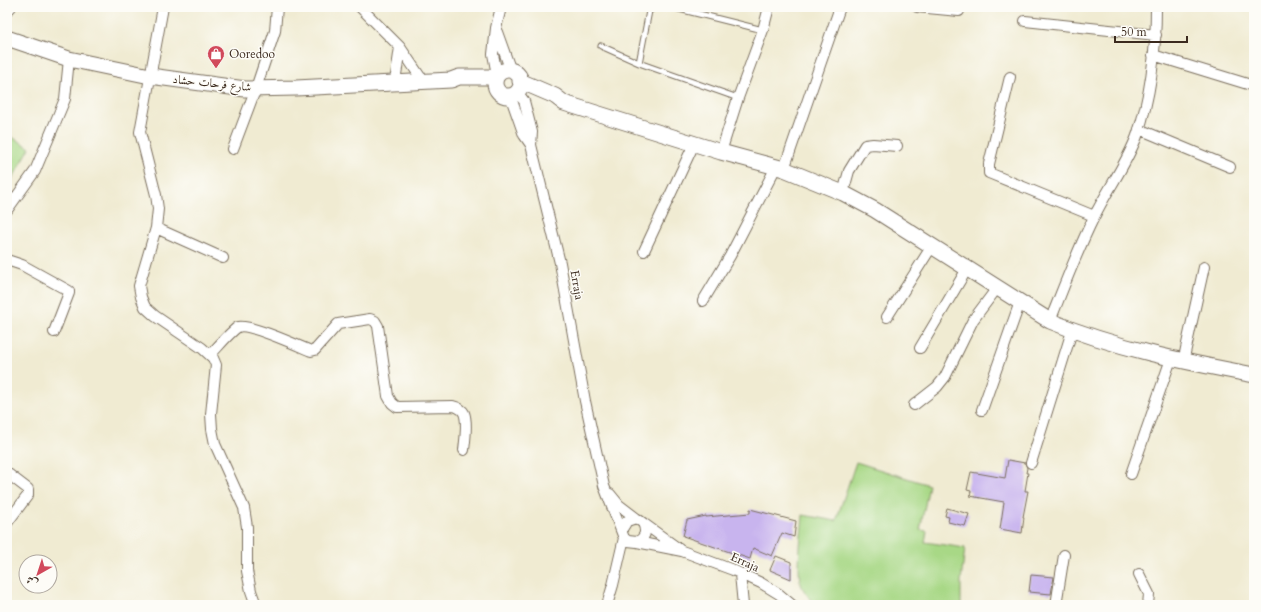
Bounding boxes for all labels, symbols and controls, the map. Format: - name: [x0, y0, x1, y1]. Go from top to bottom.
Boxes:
- scale bar: [1115, 18, 1187, 44]
- text: 50 m: [1121, 24, 1148, 40]
- shop icon: Ooredoo: [206, 44, 226, 69]
- place label: Ooredoo: [229, 46, 276, 62]
- street label: شارع فرحات حشاد: [172, 71, 252, 98]
- street label: Erraja: [567, 269, 588, 302]
- street label: Erraja: [728, 549, 763, 576]
- north arrow: [18, 554, 58, 594]
- text: ش: [23, 572, 41, 591]

